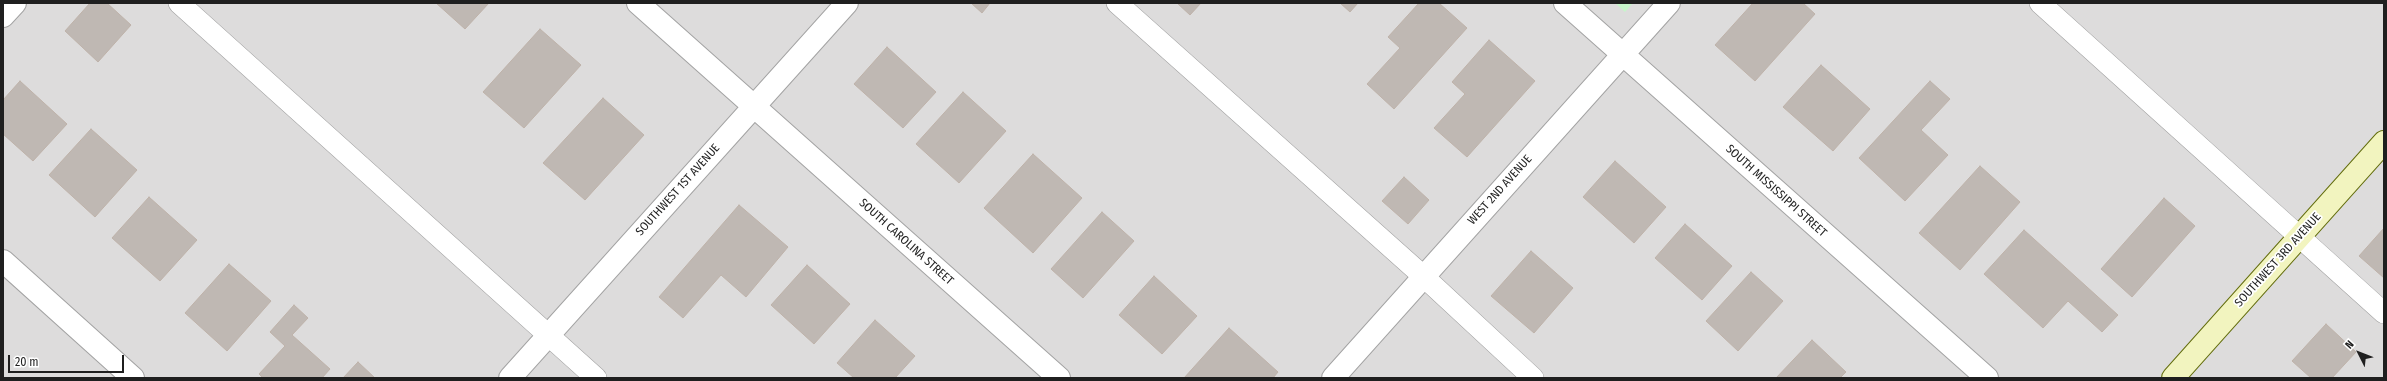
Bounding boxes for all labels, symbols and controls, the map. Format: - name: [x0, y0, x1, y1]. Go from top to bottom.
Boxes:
- street label: SOUTHWEST 1ST AVENUE: [633, 141, 723, 239]
- street label: SOUTH MISSISSIPPI STREET: [1723, 142, 1829, 240]
- street label: WEST 2ND AVENUE: [1465, 152, 1535, 228]
- street label: SOUTH CAROLINA STREET: [856, 196, 956, 288]
- street label: SOUTHWEST 3RD AVENUE: [2232, 210, 2324, 310]
- north arrow: [2339, 333, 2379, 373]
- text: N: [2343, 338, 2357, 351]
- scale bar: [10, 347, 126, 373]
- text: 20 m: [15, 355, 39, 369]

